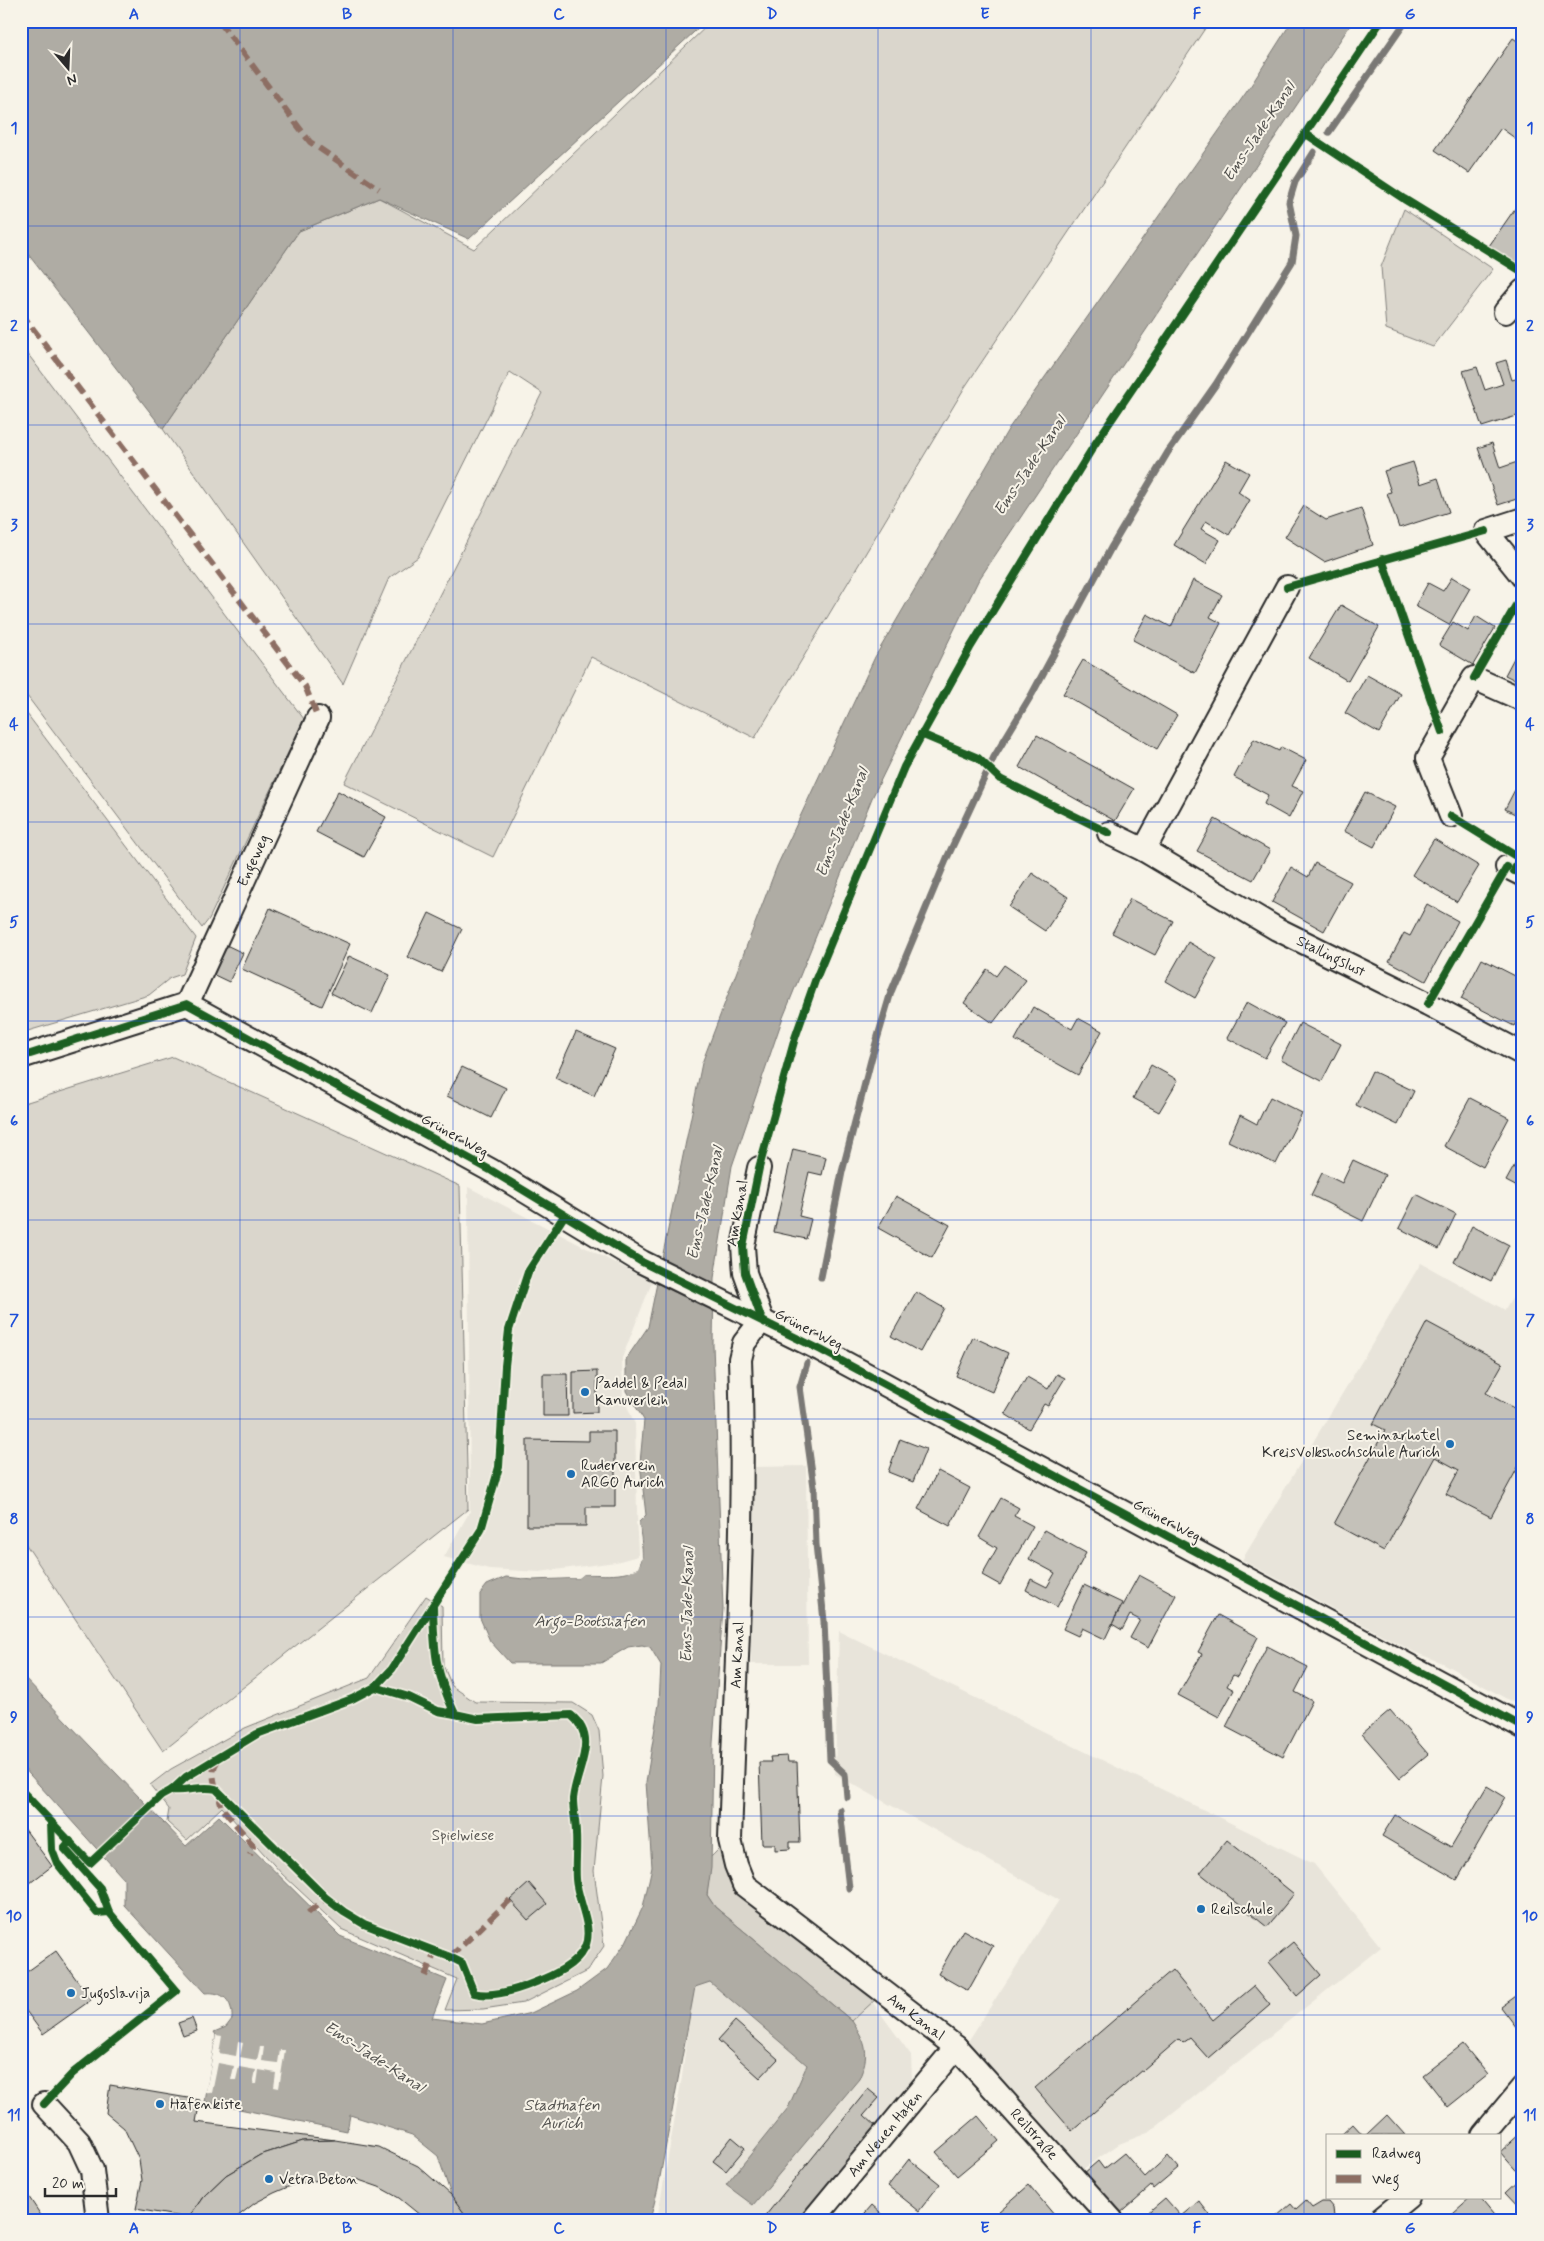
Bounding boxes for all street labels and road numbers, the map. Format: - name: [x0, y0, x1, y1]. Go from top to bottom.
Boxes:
- street label: Engeweg: [233, 831, 274, 890]
- street label: Stallingslust: [1293, 931, 1369, 983]
- street label: Grüner Weg: [417, 1109, 492, 1163]
- street label: Am Kanal: [722, 1178, 754, 1248]
- street label: Grüner Weg: [771, 1304, 846, 1356]
- street label: Grüner Weg: [1129, 1495, 1204, 1547]
- street label: Am Kanal: [726, 1621, 750, 1689]
- street label: Am Kanal: [883, 1989, 948, 2046]
- street label: Am Neuen Hafen: [844, 2087, 927, 2182]
- street label: Reilstraße: [1005, 2105, 1062, 2165]

